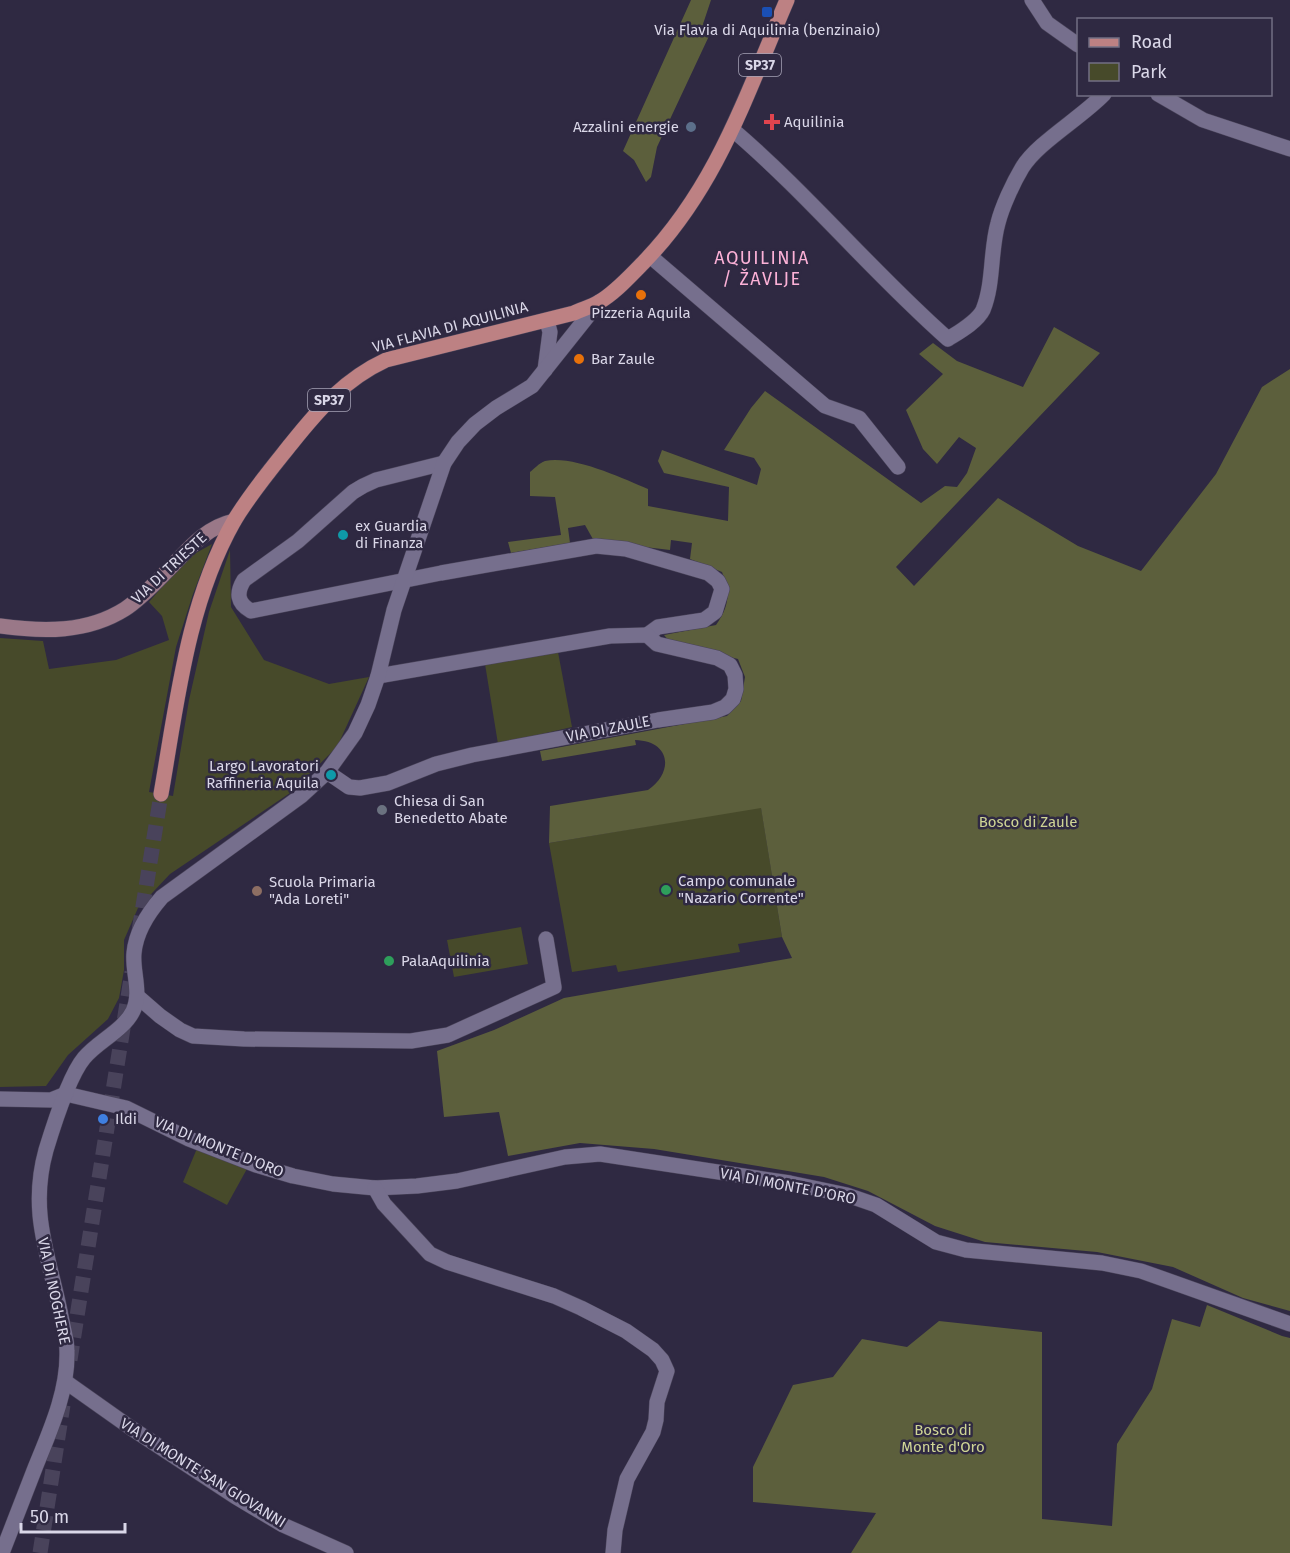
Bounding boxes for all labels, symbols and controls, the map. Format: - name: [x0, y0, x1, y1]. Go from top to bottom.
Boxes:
- marker: Via Flavia di Aquilinia (benzinaio): [760, 5, 774, 19]
- legend: [1077, 18, 1272, 96]
- place label: Via Flavia di Aquilinia (benzinaio): [654, 21, 880, 39]
- text: Road: [1131, 31, 1173, 53]
- road number: SP37: [739, 54, 781, 76]
- text: Park: [1131, 61, 1167, 83]
- place label: Aquilinia: [784, 113, 844, 131]
- marker: Aquilinia: [765, 115, 779, 129]
- place label: Azzalini energie: [573, 118, 679, 136]
- marker: Azzalini energie: [684, 120, 698, 134]
- district label: AQUILINIA / ŽAVLJE: [714, 247, 810, 290]
- marker: Pizzeria Aquila: [634, 288, 648, 302]
- street label: VIA FLAVIA DI AQUILINIA: [370, 297, 530, 356]
- place label: Pizzeria Aquila: [591, 304, 691, 322]
- place label: Bar Zaule: [591, 350, 655, 368]
- marker: Bar Zaule: [572, 352, 586, 366]
- road number: SP37: [308, 389, 350, 411]
- place label: ex Guardia di Finanza: [355, 517, 427, 552]
- marker: ex Guardia di Finanza: [336, 528, 350, 542]
- street label: VIA DI TRIESTE: [128, 529, 210, 607]
- street label: VIA DI ZAULE: [565, 712, 651, 746]
- place label: Largo Lavoratori Raffineria Aquila: [206, 757, 319, 792]
- marker: Largo Lavoratori Raffineria Aquila: [324, 768, 338, 782]
- place label: Chiesa di San Benedetto Abate: [394, 792, 508, 827]
- marker: Chiesa di San Benedetto Abate: [375, 803, 389, 817]
- park label: Bosco di Zaule: [979, 813, 1077, 831]
- place label: Campo comunale "Nazario Corrente": [678, 872, 804, 907]
- place label: Scuola Primaria "Ada Loreti": [269, 873, 376, 908]
- marker: Campo comunale "Nazario Corrente": [659, 883, 673, 897]
- marker: Scuola Primaria "Ada Loreti": [250, 884, 264, 898]
- place label: PalaAquilinia: [401, 952, 490, 970]
- marker: PalaAquilinia: [382, 954, 396, 968]
- place label: Ildi: [115, 1110, 137, 1128]
- marker: Ildi: [96, 1112, 110, 1126]
- street label: VIA DI MONTE D'ORO: [152, 1113, 286, 1181]
- street label: VIA DI MONTE D'ORO: [719, 1164, 857, 1208]
- street label: VIA DI NOGHERE: [34, 1236, 74, 1346]
- street label: VIA DI MONTE SAN GIOVANNI: [117, 1414, 289, 1532]
- park label: Bosco di Monte d'Oro: [901, 1421, 985, 1456]
- scale bar: [21, 1496, 124, 1534]
- text: 50 m: [30, 1506, 69, 1528]

